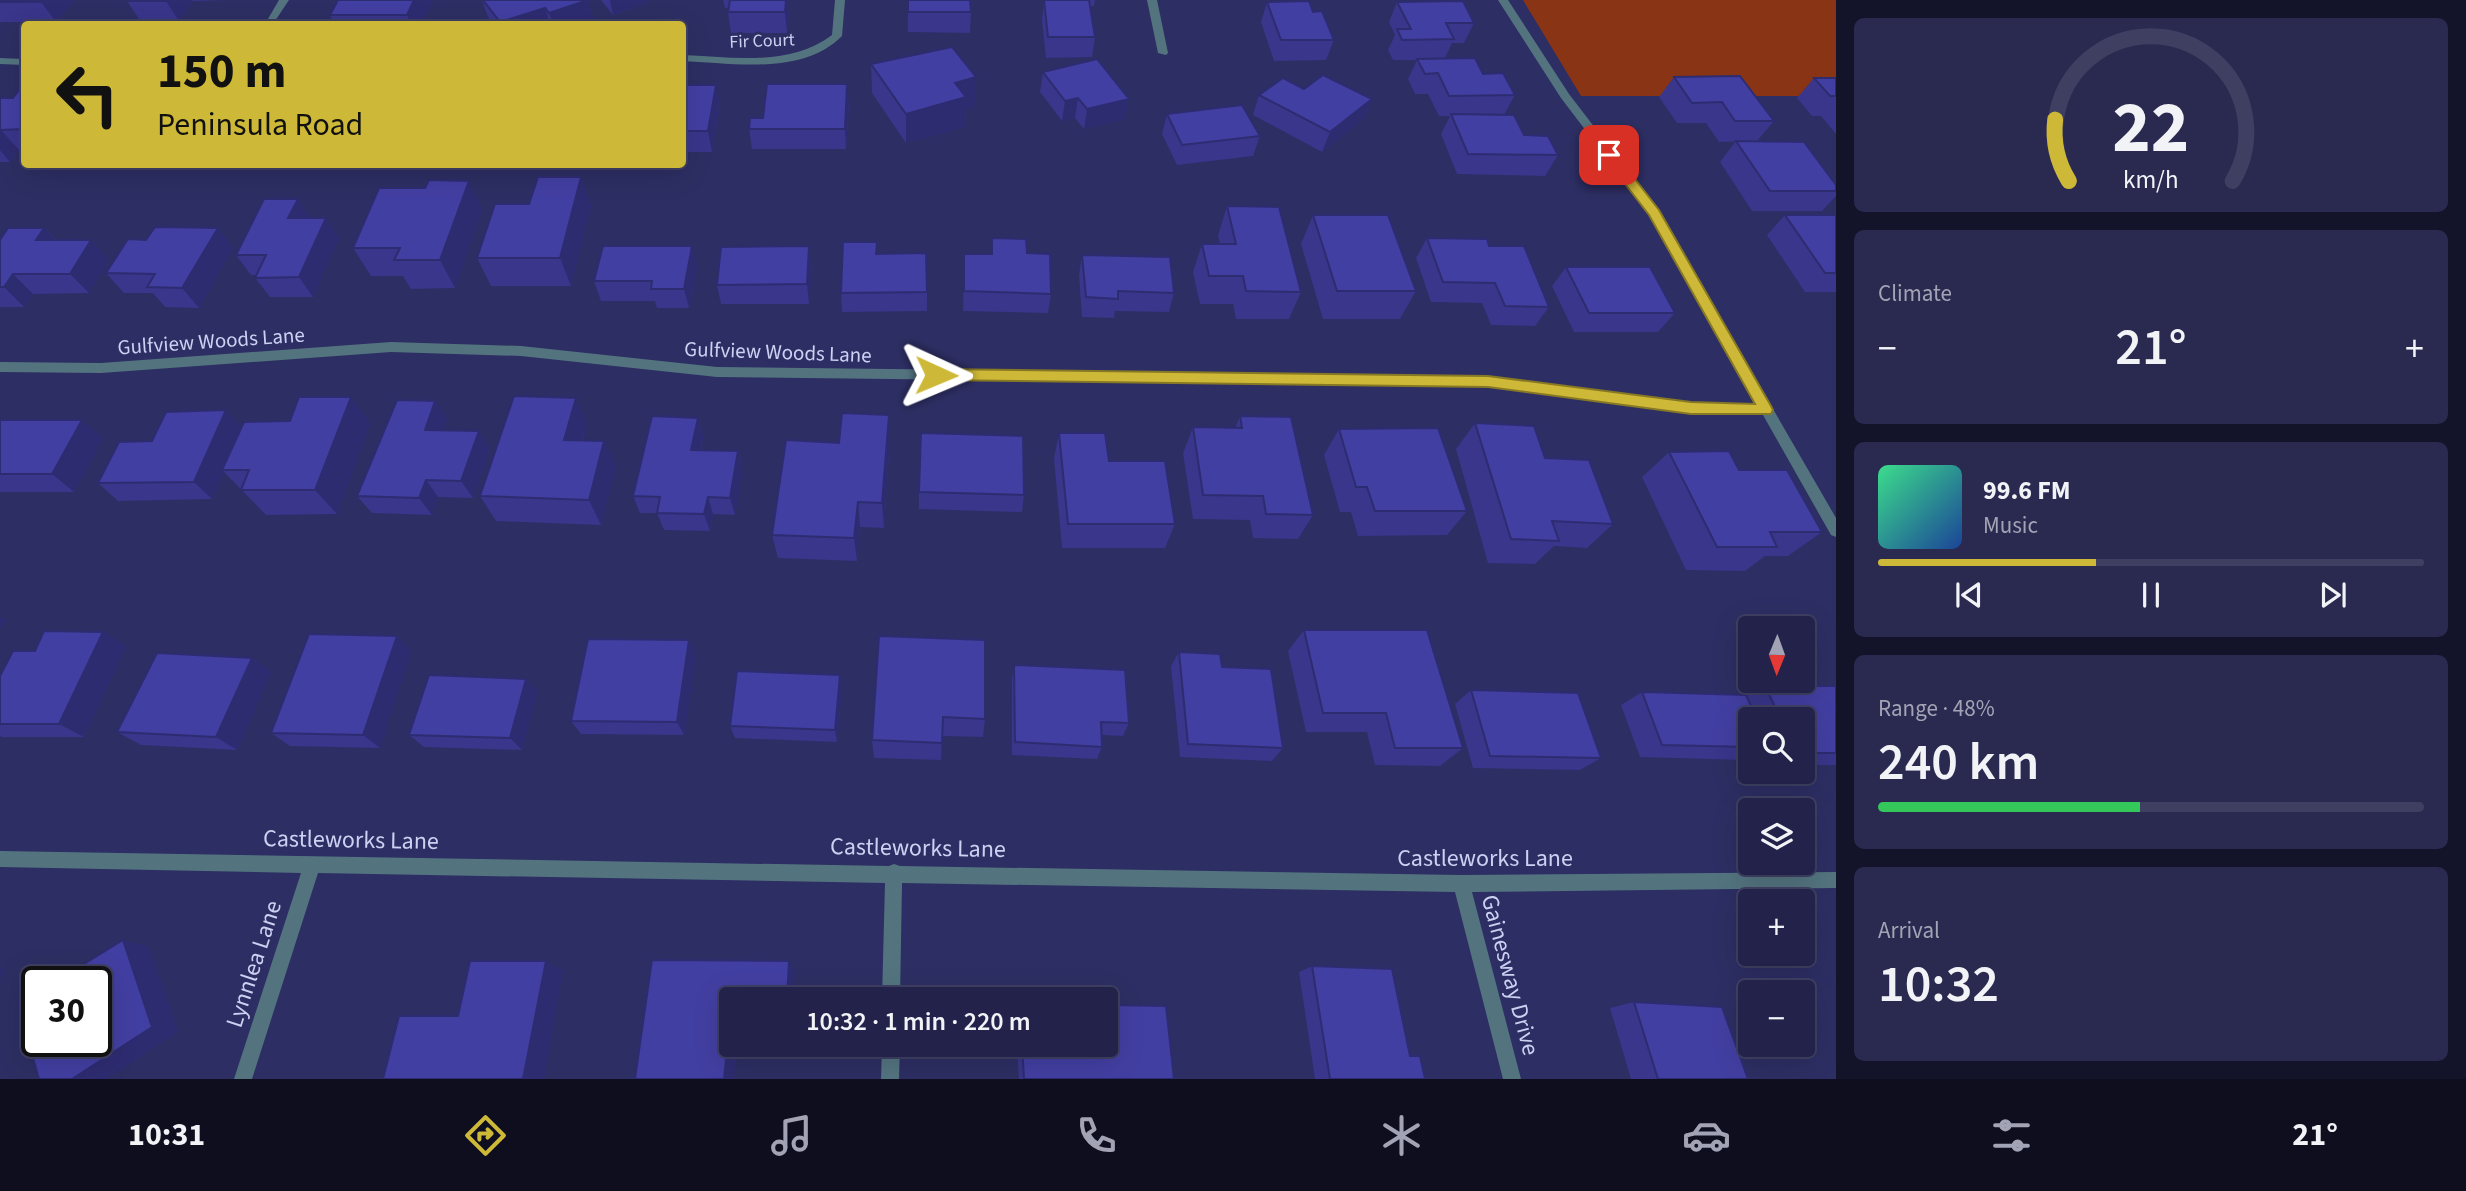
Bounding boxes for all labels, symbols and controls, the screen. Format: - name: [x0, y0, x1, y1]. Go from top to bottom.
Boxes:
- street label: Fir Court: [729, 27, 795, 55]
- text: 150 m: [157, 37, 286, 107]
- icon: left: [42, 49, 133, 140]
- text: 22: [2113, 76, 2189, 180]
- text: Peninsula Road: [157, 102, 363, 148]
- pin: [1579, 125, 1639, 185]
- icon: arrive: [1590, 136, 1628, 174]
- text: km/h: [2123, 162, 2179, 198]
- text: Climate: [1878, 277, 1952, 310]
- text: 21°: [2115, 311, 2187, 385]
- street label: Gulfview Woods Lane: [116, 319, 306, 363]
- text: −: [1878, 322, 1897, 376]
- text: +: [2405, 322, 2424, 376]
- street label: Gulfview Woods Lane: [684, 334, 872, 370]
- position arrow: [899, 338, 973, 412]
- text: 99.6 FM: [1983, 472, 2071, 509]
- text: Music: [1983, 509, 2038, 542]
- icon: previous: [1950, 576, 1988, 614]
- icon: pause: [2132, 576, 2170, 614]
- icon: next: [2314, 576, 2352, 614]
- north arrow: [1738, 616, 1815, 693]
- map controls: [1738, 616, 1815, 1057]
- text: Range · 48%: [1878, 692, 1995, 725]
- button: search: [1738, 707, 1815, 784]
- text: 240 km: [1878, 726, 2039, 800]
- button: layers: [1738, 798, 1815, 875]
- street label: Castleworks Lane: [263, 821, 439, 859]
- street label: Castleworks Lane: [830, 829, 1006, 867]
- street label: Castleworks Lane: [1397, 841, 1573, 876]
- button: +: [1738, 889, 1815, 966]
- street label: Gainesway Drive: [1472, 891, 1548, 1059]
- street label: Lynnlea Lane: [217, 896, 291, 1032]
- text: Arrival: [1878, 914, 1940, 947]
- text: 10:32: [1878, 948, 1999, 1022]
- speed limit sign: 30: [21, 966, 112, 1057]
- button: −: [1738, 980, 1815, 1057]
- text: 10:32 · 1 min · 220 m: [806, 1003, 1031, 1040]
- icon: directions: [461, 1111, 510, 1160]
- icon: music: [767, 1111, 816, 1160]
- icon: phone: [1072, 1111, 1121, 1160]
- icon: climate: [1377, 1111, 1426, 1160]
- icon: car: [1682, 1111, 1731, 1160]
- icon: filters: [1987, 1111, 2036, 1160]
- text: 10:31: [128, 1112, 205, 1158]
- text: 21°: [2292, 1112, 2338, 1158]

